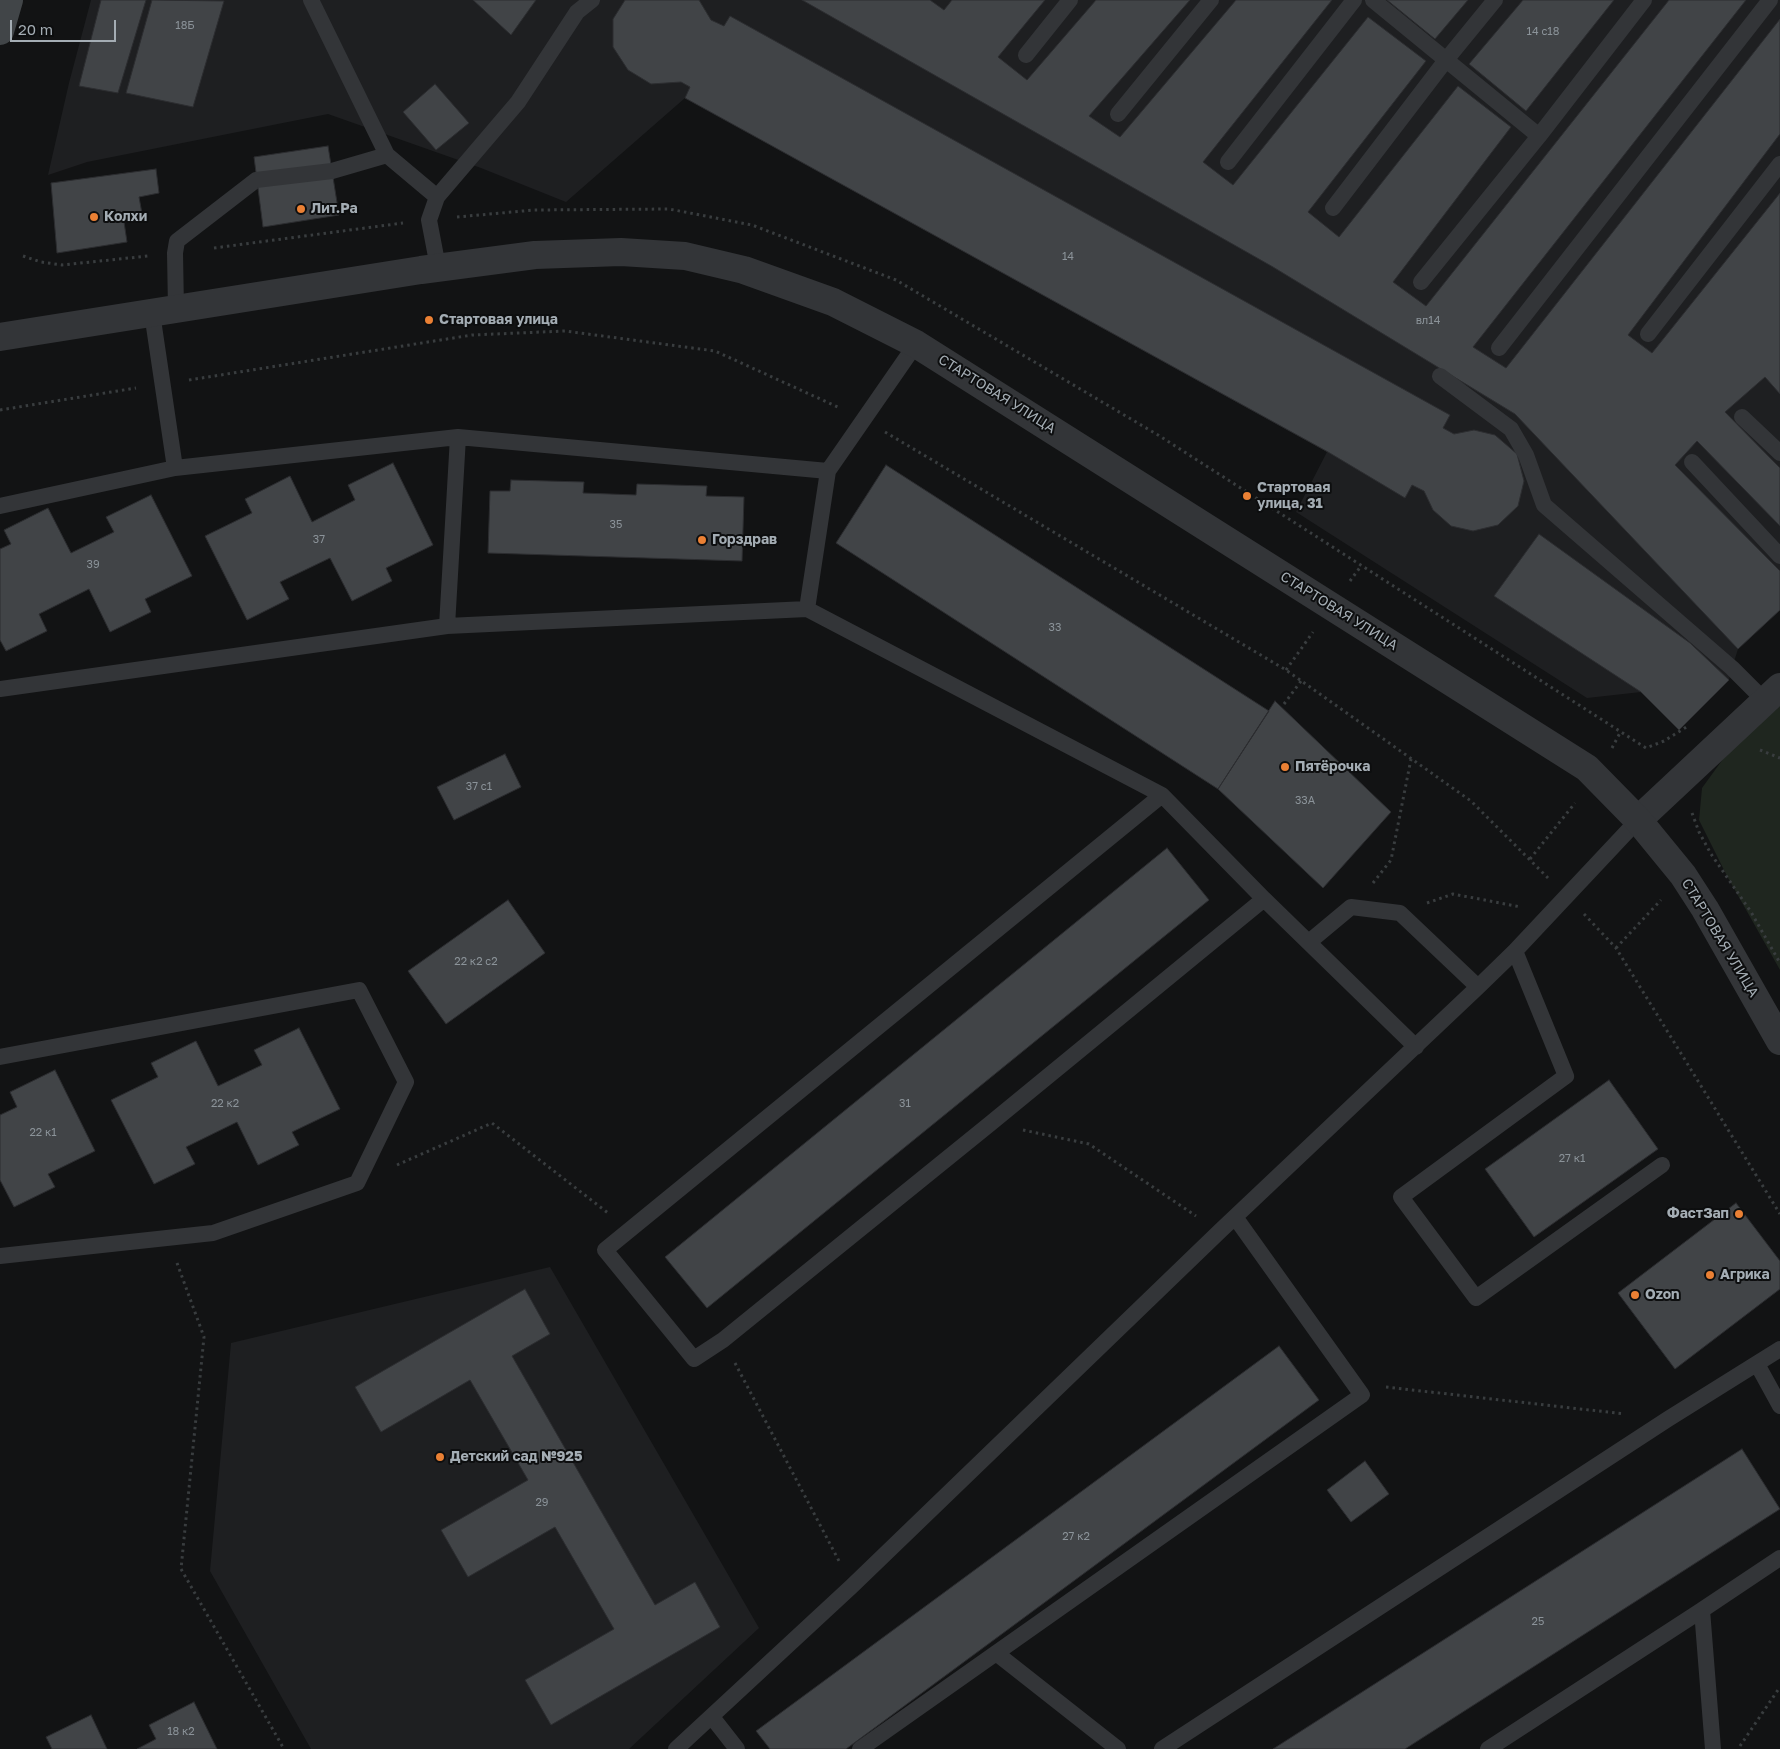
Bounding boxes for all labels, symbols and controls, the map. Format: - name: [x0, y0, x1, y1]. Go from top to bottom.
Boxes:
- scale bar: [12, 10, 119, 42]
- house number: 18Б: [175, 19, 195, 33]
- text: 20 m: [18, 20, 53, 38]
- house number: 14 с18: [1527, 25, 1559, 39]
- place label: Лит.Ра: [311, 201, 358, 217]
- marker: Лит.Ра: [295, 203, 307, 215]
- place label: Колхи: [104, 209, 147, 225]
- marker: Колхи: [88, 211, 100, 223]
- house number: 14: [1062, 250, 1074, 264]
- place label: Стартовая улица: [439, 312, 558, 328]
- marker: Стартовая улица: [423, 314, 435, 326]
- house number: вл14: [1416, 314, 1440, 328]
- street label: СТАРТОВАЯ УЛИЦА: [935, 351, 1059, 437]
- place label: Стартовая улица, 31: [1257, 480, 1330, 512]
- marker: Стартовая улица, 31: [1241, 490, 1253, 502]
- house number: 35: [610, 518, 622, 532]
- place label: Горздрав: [712, 532, 777, 548]
- house number: 37: [313, 533, 325, 547]
- marker: Горздрав: [696, 534, 708, 546]
- house number: 39: [86, 558, 100, 572]
- street label: СТАРТОВАЯ УЛИЦА: [1277, 568, 1401, 654]
- house number: 33: [1049, 621, 1061, 635]
- place label: Пятёрочка: [1295, 759, 1370, 775]
- marker: Пятёрочка: [1279, 761, 1291, 773]
- house number: 37 с1: [466, 780, 492, 794]
- house number: 33А: [1295, 794, 1315, 808]
- street label: СТАРТОВАЯ УЛИЦА: [1678, 876, 1762, 1000]
- house number: 22 к2 с2: [454, 955, 498, 969]
- house number: 22 к2: [211, 1097, 239, 1111]
- house number: 31: [899, 1097, 911, 1111]
- house number: 22 к1: [29, 1126, 57, 1140]
- house number: 27 к1: [1559, 1152, 1585, 1166]
- place label: ФастЗап: [1667, 1206, 1729, 1222]
- marker: ФастЗап: [1733, 1208, 1745, 1220]
- place label: Агрика: [1720, 1267, 1770, 1283]
- marker: Агрика: [1704, 1269, 1716, 1281]
- place label: Ozon: [1645, 1287, 1680, 1303]
- marker: Ozon: [1629, 1289, 1641, 1301]
- place label: Детский сад №925: [450, 1449, 582, 1465]
- marker: Детский сад №925: [434, 1451, 446, 1463]
- house number: 29: [535, 1496, 549, 1510]
- house number: 27 к2: [1062, 1530, 1090, 1544]
- house number: 25: [1532, 1615, 1544, 1629]
- house number: 18 к2: [167, 1725, 195, 1739]

